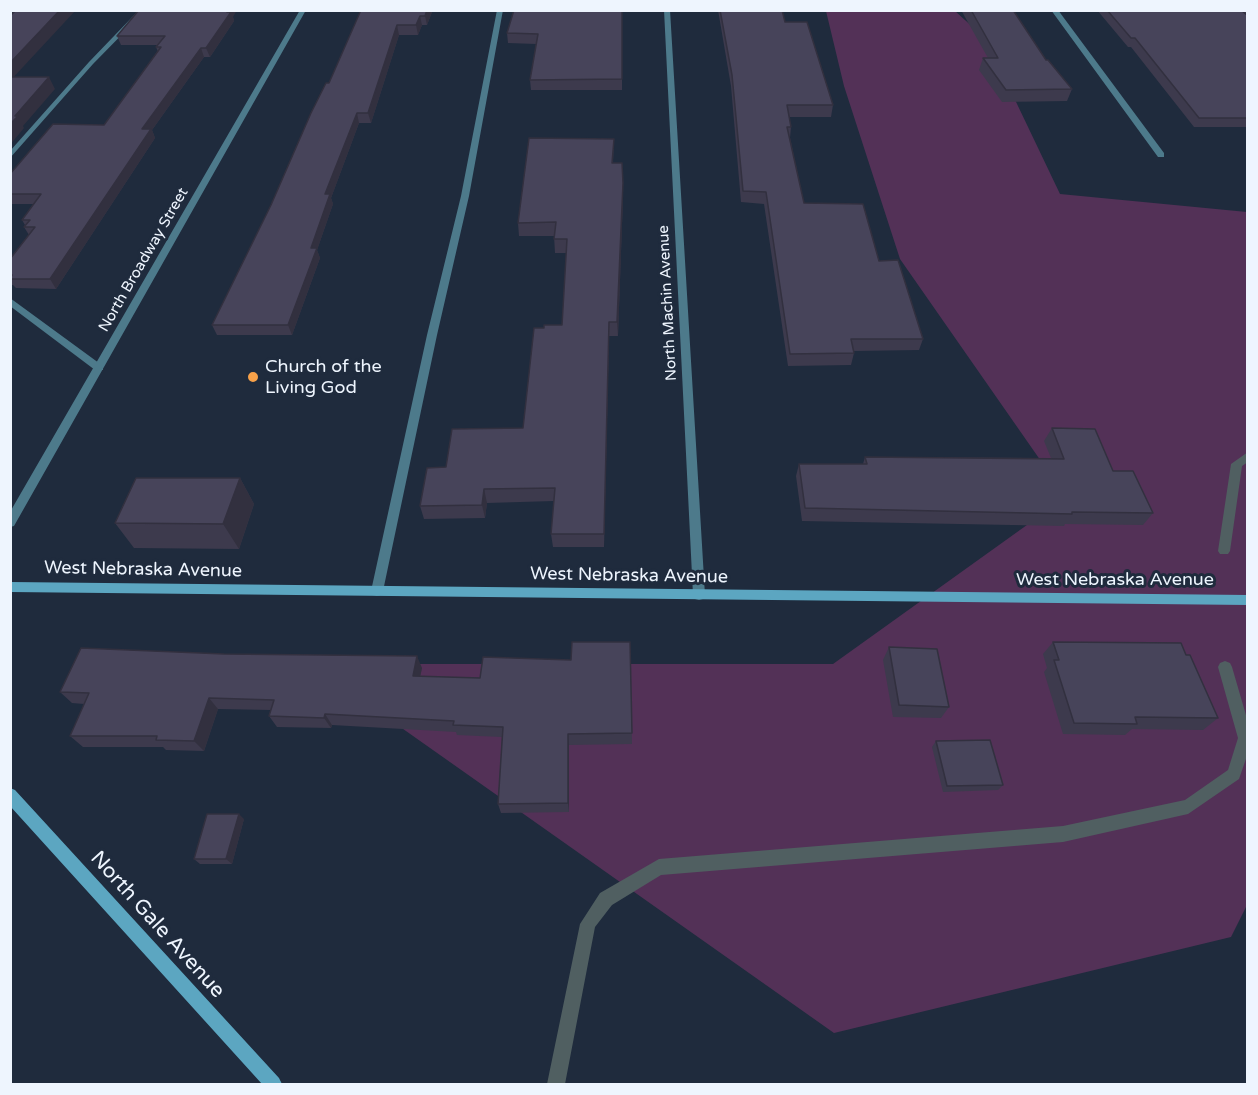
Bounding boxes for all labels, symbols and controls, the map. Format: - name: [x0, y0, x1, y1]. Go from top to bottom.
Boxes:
- street label: North Broadway Street: [95, 185, 193, 335]
- street label: North Machin Avenue: [655, 225, 681, 381]
- place label: Church of the Living God: [265, 356, 382, 398]
- marker: Church of the Living God: [246, 370, 260, 384]
- street label: West Nebraska Avenue: [44, 557, 242, 583]
- street label: West Nebraska Avenue: [530, 563, 728, 589]
- street label: West Nebraska Avenue: [1016, 569, 1214, 591]
- street label: North Gale Avenue: [84, 846, 230, 1004]

